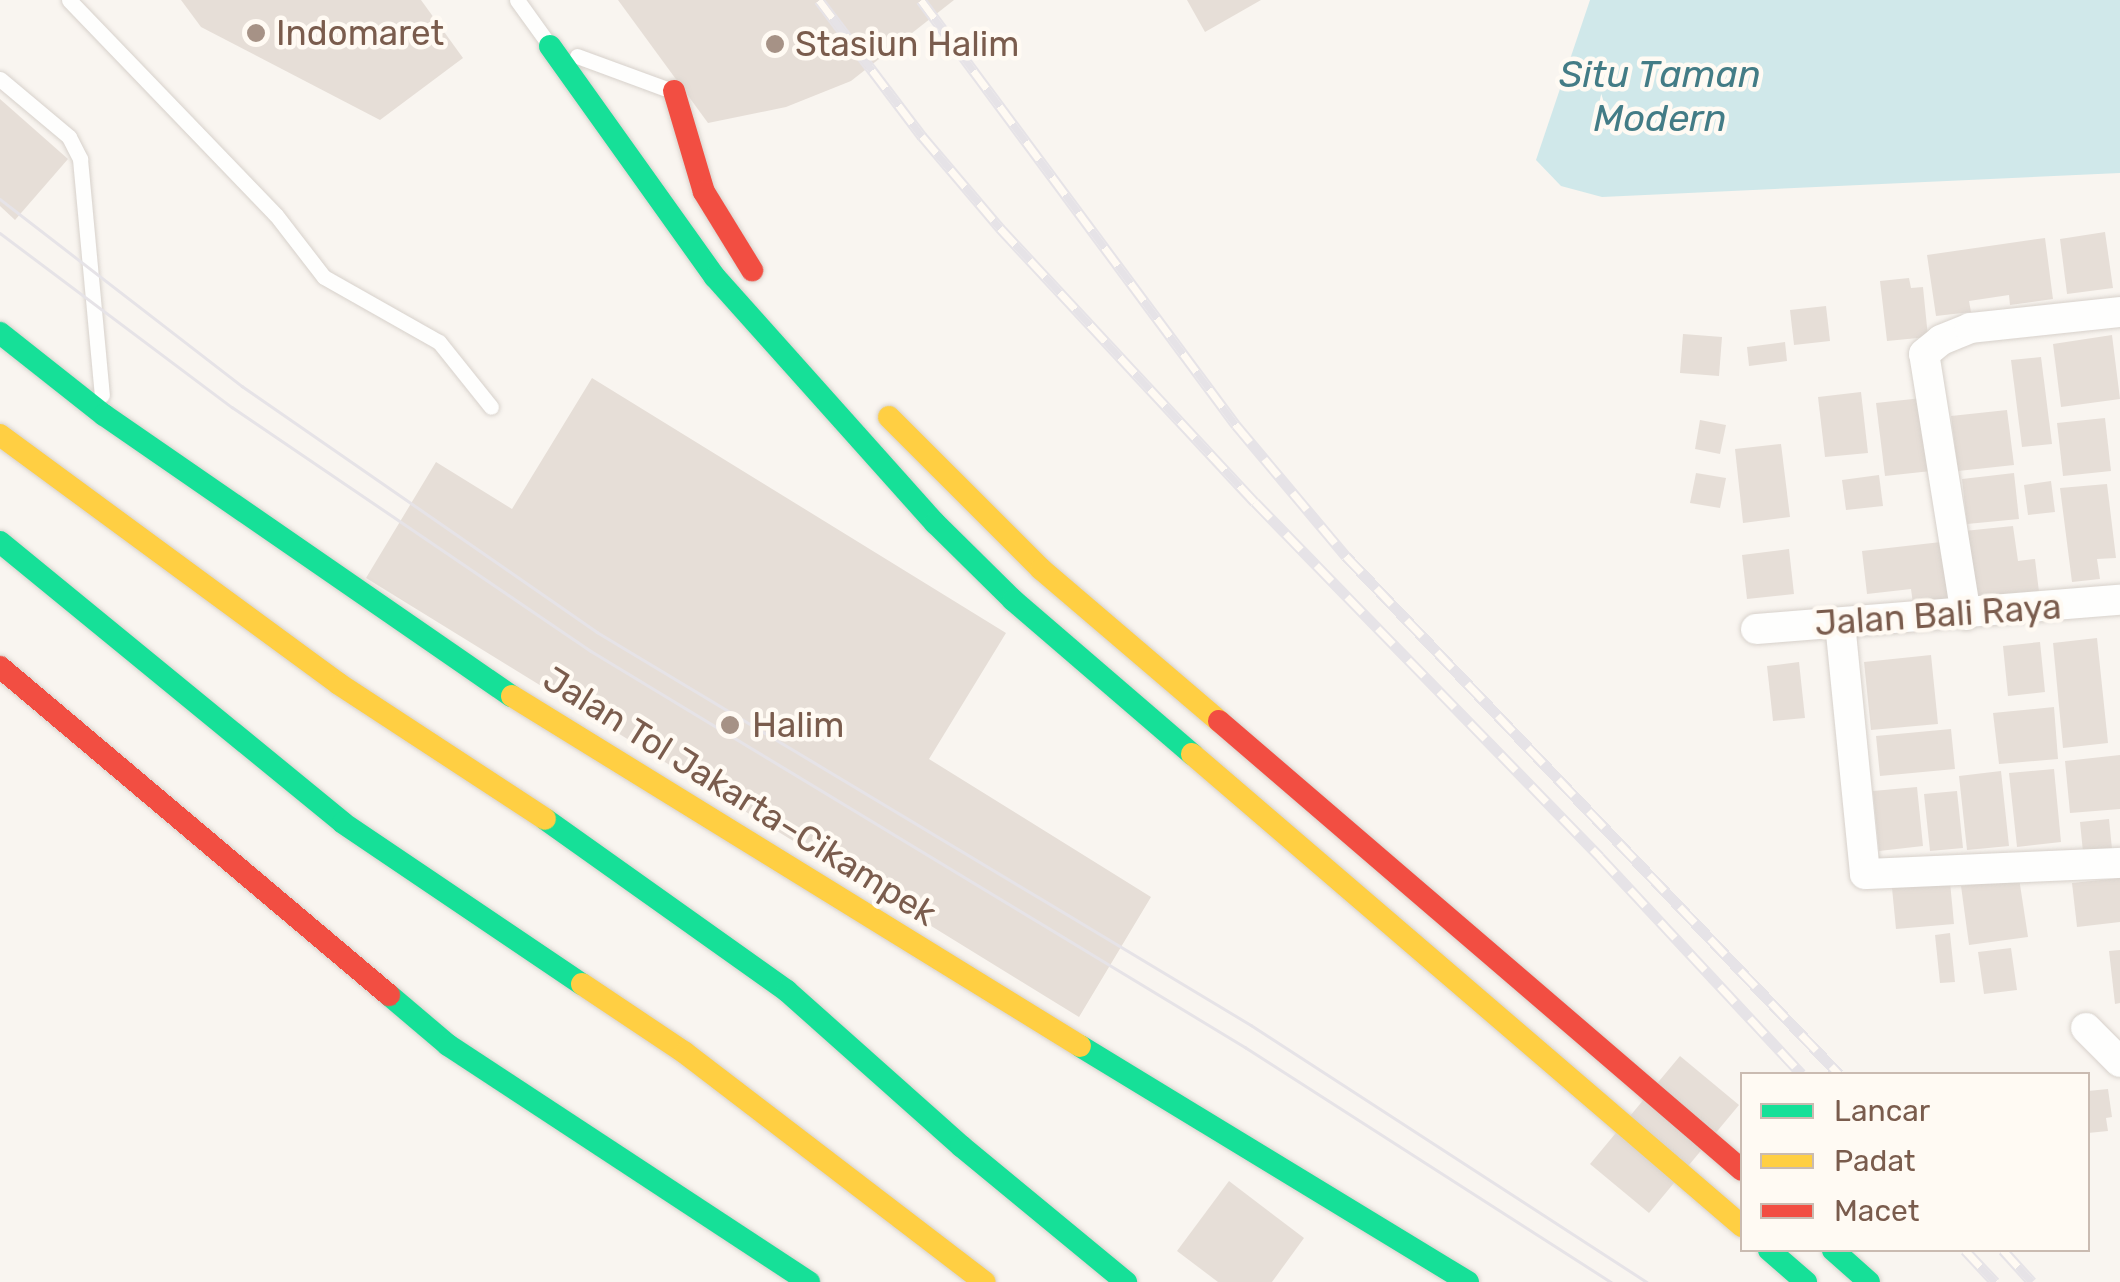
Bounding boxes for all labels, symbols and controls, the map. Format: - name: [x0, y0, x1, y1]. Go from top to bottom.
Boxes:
- place label: Indomaret: [276, 12, 444, 54]
- marker: Indomaret: [245, 22, 267, 44]
- place label: Stasiun Halim: [795, 23, 1019, 65]
- marker: Stasiun Halim: [764, 33, 786, 55]
- water label: Situ Taman Modern: [1559, 52, 1761, 142]
- street label: Jalan Bali Raya: [1813, 585, 2063, 645]
- street label: Jalan Tol Jakarta–Cikampek: [535, 657, 945, 935]
- place label: Halim: [752, 704, 844, 746]
- marker: Halim: [717, 712, 743, 738]
- legend: [1740, 1072, 2090, 1252]
- text: Lancar: [1834, 1093, 1930, 1129]
- text: Padat: [1834, 1143, 1916, 1179]
- text: Macet: [1834, 1193, 1919, 1229]

